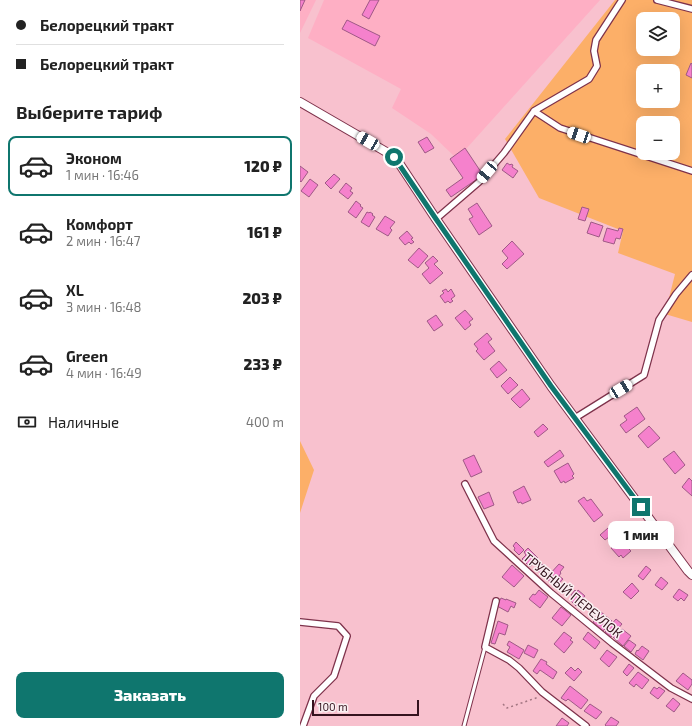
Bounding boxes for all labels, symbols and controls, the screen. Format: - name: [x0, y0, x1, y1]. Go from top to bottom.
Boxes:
- map controls: [636, 12, 680, 160]
- button: layers: [636, 12, 680, 56]
- text: Белорецкий тракт: [40, 16, 174, 34]
- text: Белорецкий тракт: [40, 55, 174, 73]
- button: +: [636, 64, 680, 108]
- text: Выберите тариф: [16, 101, 162, 123]
- button: −: [636, 116, 680, 160]
- car: [566, 125, 592, 145]
- car: [355, 130, 381, 152]
- icon: car: [18, 148, 54, 184]
- route start: [385, 148, 403, 166]
- text: Эконом: [66, 149, 122, 167]
- text: 120 ₽: [244, 157, 282, 175]
- car: [475, 159, 499, 185]
- text: 1 мин · 16:46: [66, 167, 139, 183]
- icon: car: [18, 214, 54, 250]
- text: Комфорт: [66, 215, 133, 233]
- text: 161 ₽: [247, 223, 282, 241]
- text: 2 мин · 16:47: [66, 233, 140, 249]
- icon: car: [18, 280, 54, 316]
- text: XL: [66, 281, 84, 299]
- text: 203 ₽: [242, 289, 282, 307]
- text: 3 мин · 16:48: [66, 299, 141, 315]
- icon: car: [18, 346, 54, 382]
- text: Green: [66, 347, 108, 365]
- text: 233 ₽: [244, 355, 282, 373]
- text: 4 мин · 16:49: [66, 365, 142, 381]
- car: [608, 378, 634, 400]
- icon: cash: [16, 411, 38, 433]
- text: Наличные: [48, 413, 119, 431]
- text: 400 m: [246, 414, 284, 430]
- route end: [632, 498, 650, 516]
- callout: 1 мин: [608, 521, 674, 549]
- text: 1 мин: [623, 527, 659, 543]
- street label: ТРУБНЫЙ ПЕРЕУЛОК: [520, 549, 626, 641]
- button: Заказать: [16, 672, 284, 718]
- scale bar: [312, 698, 419, 717]
- text: 100 m: [318, 700, 348, 713]

